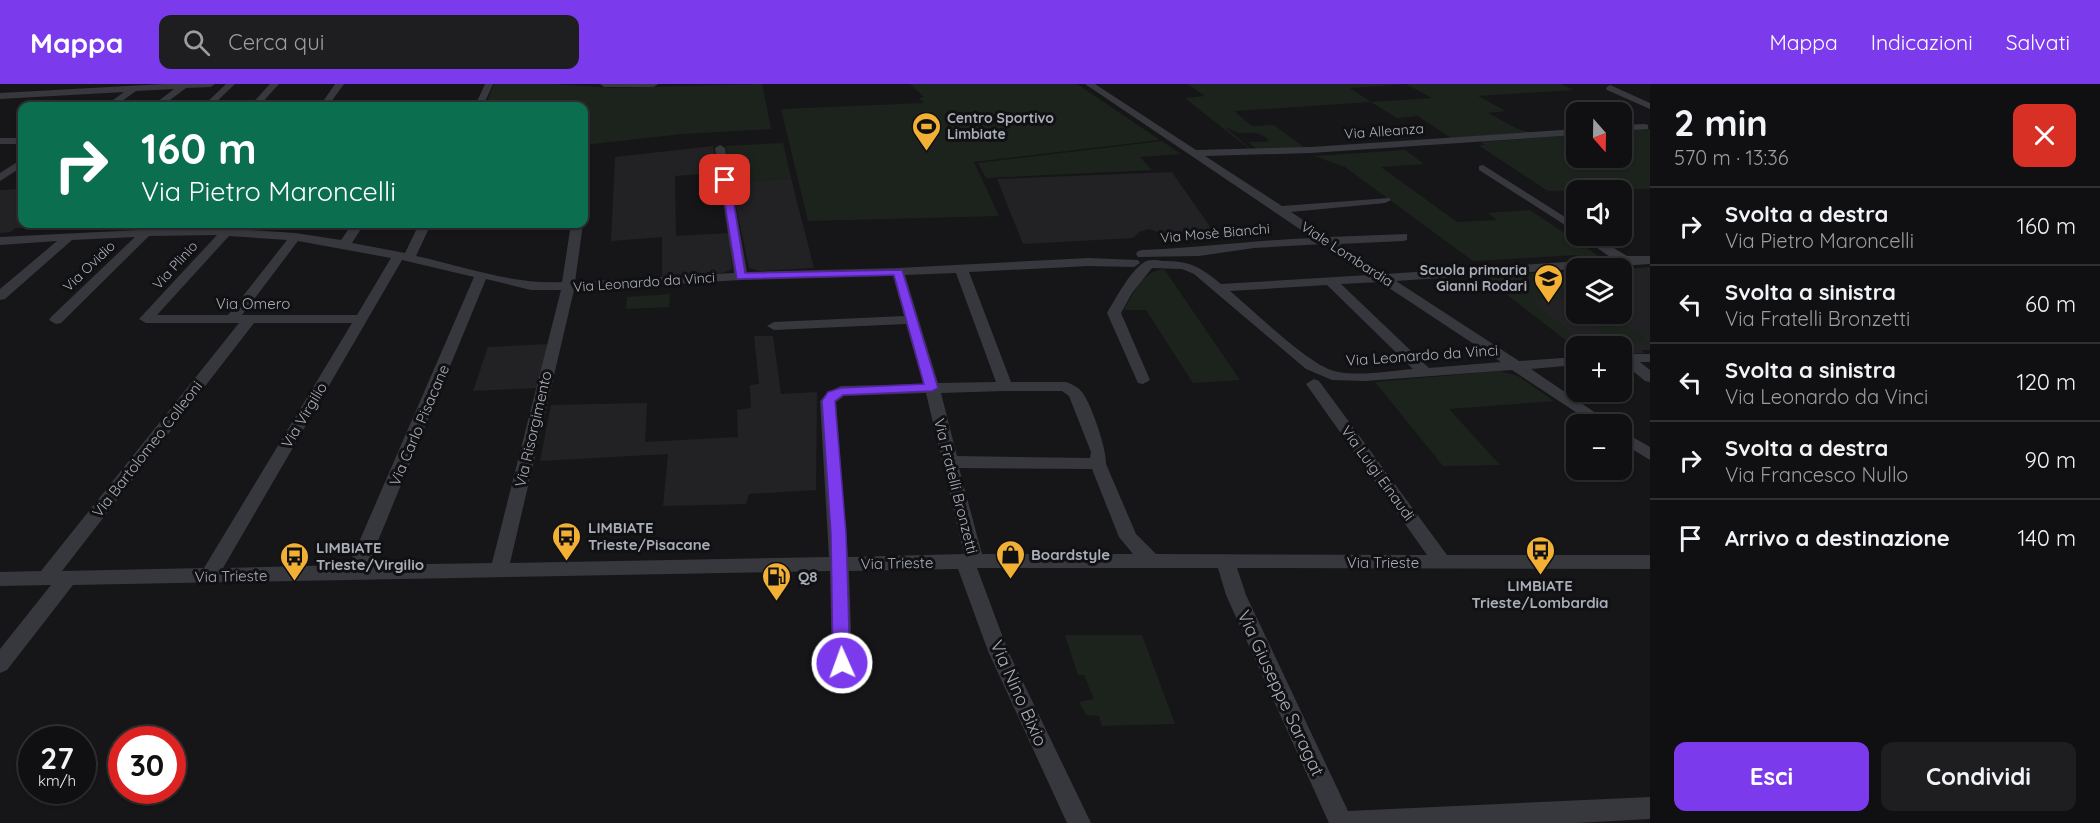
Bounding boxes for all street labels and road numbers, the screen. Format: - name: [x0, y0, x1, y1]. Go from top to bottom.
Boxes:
- street label: Via Alleanza: [1344, 119, 1424, 143]
- street label: Viale Lombardia: [1298, 218, 1396, 290]
- street label: Via Mosè Bianchi: [1160, 219, 1270, 247]
- street label: Via Ovidio: [59, 237, 119, 295]
- street label: Via Plinio: [149, 237, 201, 293]
- street label: Via Leonardo da Vinci: [572, 268, 716, 296]
- street label: Via Omero: [216, 294, 290, 313]
- street label: Via Leonardo da Vinci: [1345, 340, 1499, 370]
- street label: Via Carlo Pisacane: [385, 362, 453, 488]
- street label: Via Risorgimento: [510, 369, 556, 489]
- street label: Via Bartolomeo Colleoni: [88, 377, 206, 521]
- street label: Via Virgilio: [277, 379, 331, 451]
- street label: Via Fratelli Bronzetti: [930, 416, 982, 556]
- street label: Via Luigi Einaudi: [1337, 422, 1419, 524]
- street label: Via Trieste: [861, 553, 933, 573]
- street label: Via Trieste: [1347, 553, 1419, 572]
- street label: Via Trieste: [195, 566, 267, 586]
- street label: Via Giuseppe Saragat: [1232, 606, 1330, 780]
- street label: Via Nino Bixio: [985, 636, 1053, 750]

